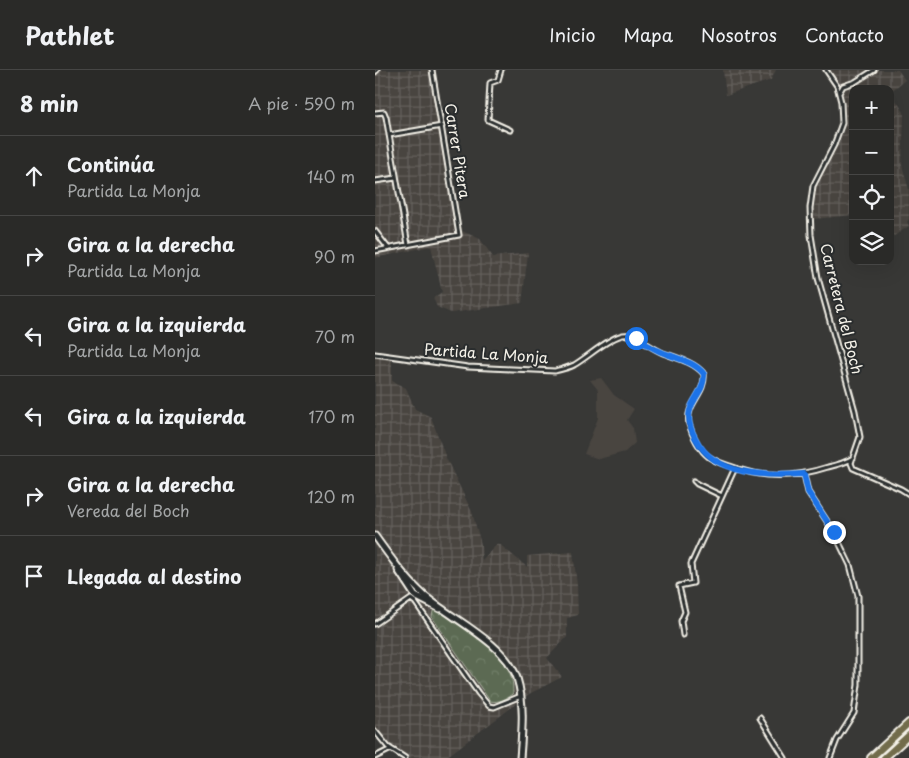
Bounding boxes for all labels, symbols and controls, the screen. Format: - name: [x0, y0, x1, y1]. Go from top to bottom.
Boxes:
- text: Pathlet: [25, 17, 115, 53]
- text: Inicio: [549, 21, 596, 48]
- text: Mapa: [624, 21, 673, 48]
- text: Nosotros: [701, 21, 777, 48]
- text: Contacto: [805, 21, 884, 48]
- map controls: [849, 85, 894, 265]
- button: +: [849, 85, 894, 130]
- text: 8 min: [20, 87, 79, 119]
- text: A pie · 590 m: [248, 91, 355, 115]
- street label: Carrer Pitera: [440, 101, 477, 201]
- button: −: [849, 130, 894, 175]
- text: Continúa: [67, 150, 155, 178]
- icon: ahead: [20, 162, 48, 190]
- text: 140 m: [307, 164, 355, 188]
- button: locate: [849, 175, 894, 220]
- text: Partida La Monja: [67, 178, 200, 202]
- button: layers: [849, 220, 894, 265]
- text: Gira a la derecha: [67, 230, 235, 258]
- street label: Carretera del Boch: [815, 241, 870, 377]
- icon: right: [20, 242, 48, 270]
- text: 90 m: [314, 244, 355, 268]
- text: Partida La Monja: [67, 258, 200, 282]
- text: Gira a la izquierda: [67, 310, 246, 338]
- icon: left: [20, 322, 48, 350]
- text: 70 m: [315, 324, 355, 348]
- route start: [625, 327, 648, 350]
- street label: Partida La Monja: [423, 337, 550, 368]
- text: Partida La Monja: [67, 338, 200, 362]
- icon: left: [20, 402, 48, 430]
- text: Gira a la izquierda: [67, 402, 246, 430]
- text: 170 m: [309, 404, 355, 428]
- text: Gira a la derecha: [67, 470, 235, 498]
- icon: right: [20, 482, 48, 510]
- text: 120 m: [308, 484, 355, 508]
- text: Vereda del Boch: [67, 498, 190, 522]
- route end: [823, 521, 846, 544]
- icon: arrive: [20, 562, 48, 590]
- text: Llegada al destino: [67, 562, 241, 590]

